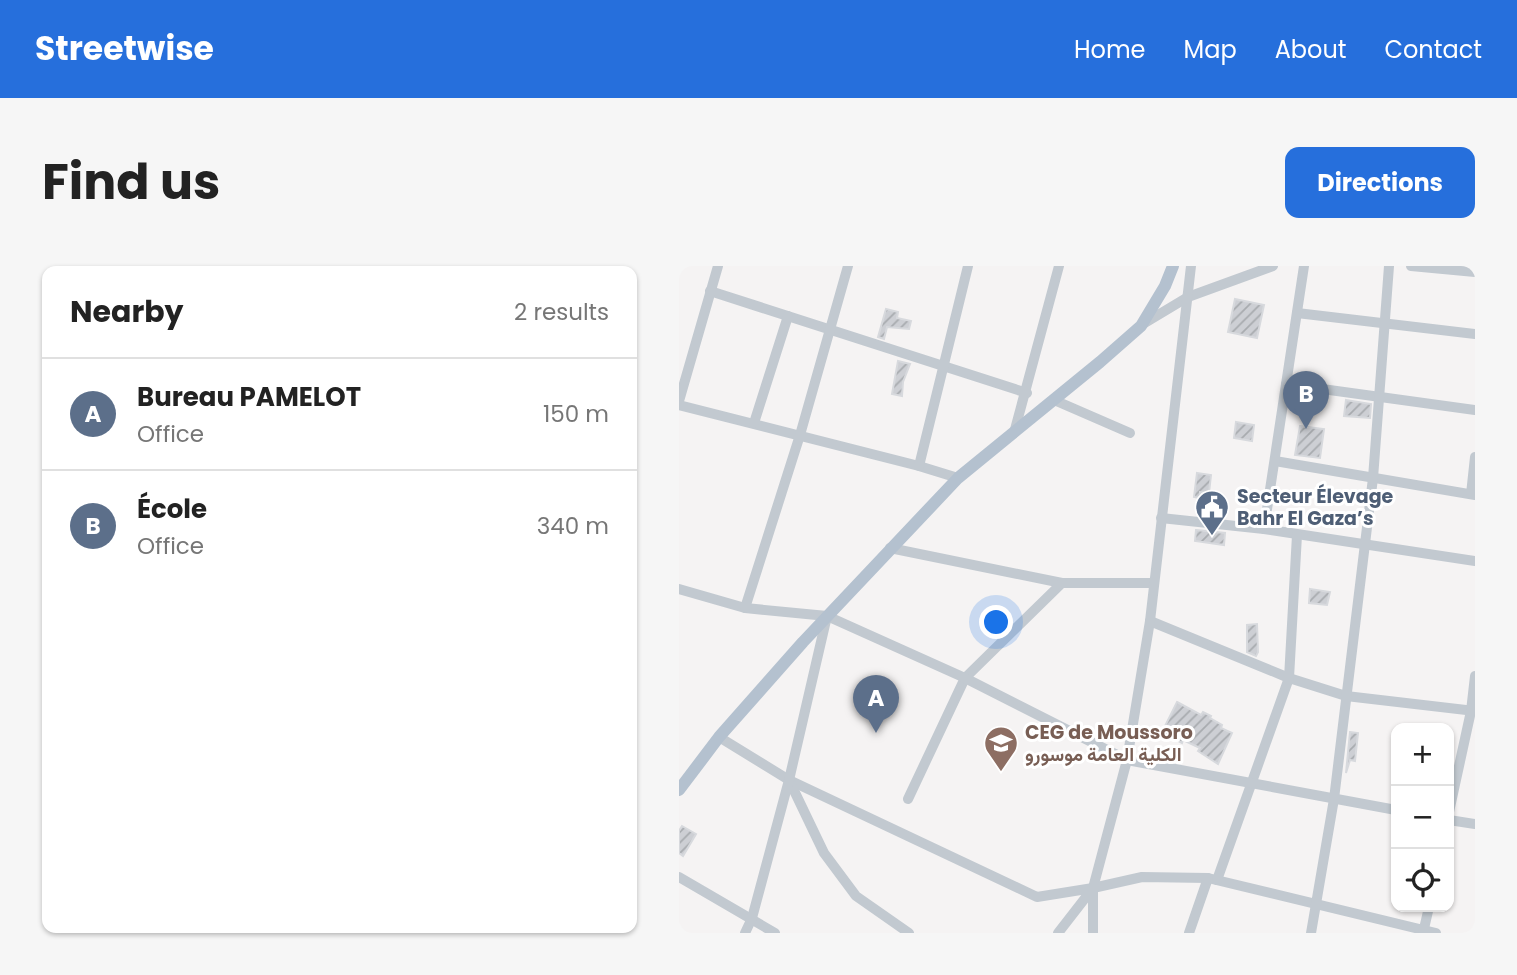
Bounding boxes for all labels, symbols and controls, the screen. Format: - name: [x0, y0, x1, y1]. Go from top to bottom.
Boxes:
- text: Streetwise: [35, 25, 214, 72]
- text: Home: [1074, 33, 1146, 66]
- text: Map: [1184, 33, 1237, 66]
- text: About: [1275, 33, 1346, 66]
- text: Contact: [1384, 33, 1482, 66]
- button: Directions: [1285, 147, 1475, 218]
- text: Find us: [42, 148, 220, 216]
- text: Nearby: [70, 290, 184, 333]
- text: 2 results: [514, 296, 609, 328]
- pin: B: [1283, 371, 1329, 429]
- text: Bureau PAMELOT: [137, 379, 361, 415]
- text: A: [85, 398, 101, 430]
- text: 150 m: [543, 398, 609, 430]
- text: Office: [137, 418, 204, 450]
- place label: Secteur Élevage Bahr El Gaza’s: [1237, 483, 1394, 532]
- public building icon: Secteur Élevage Bahr El Gaza’s: [1193, 488, 1231, 537]
- text: École: [137, 491, 207, 527]
- text: B: [85, 510, 101, 542]
- text: 340 m: [537, 510, 609, 542]
- text: Office: [137, 530, 204, 562]
- your location: [979, 605, 1013, 639]
- pin: A: [853, 675, 899, 733]
- place label: CEG de Moussoro الكلية العامة موسورو: [1025, 719, 1193, 768]
- map controls: [1391, 723, 1454, 912]
- button: +: [1391, 723, 1454, 786]
- school or university icon: CEG de Moussoro الكلية العامة موسورو: [982, 724, 1020, 773]
- button: −: [1391, 786, 1454, 849]
- button: locate: [1391, 849, 1454, 912]

